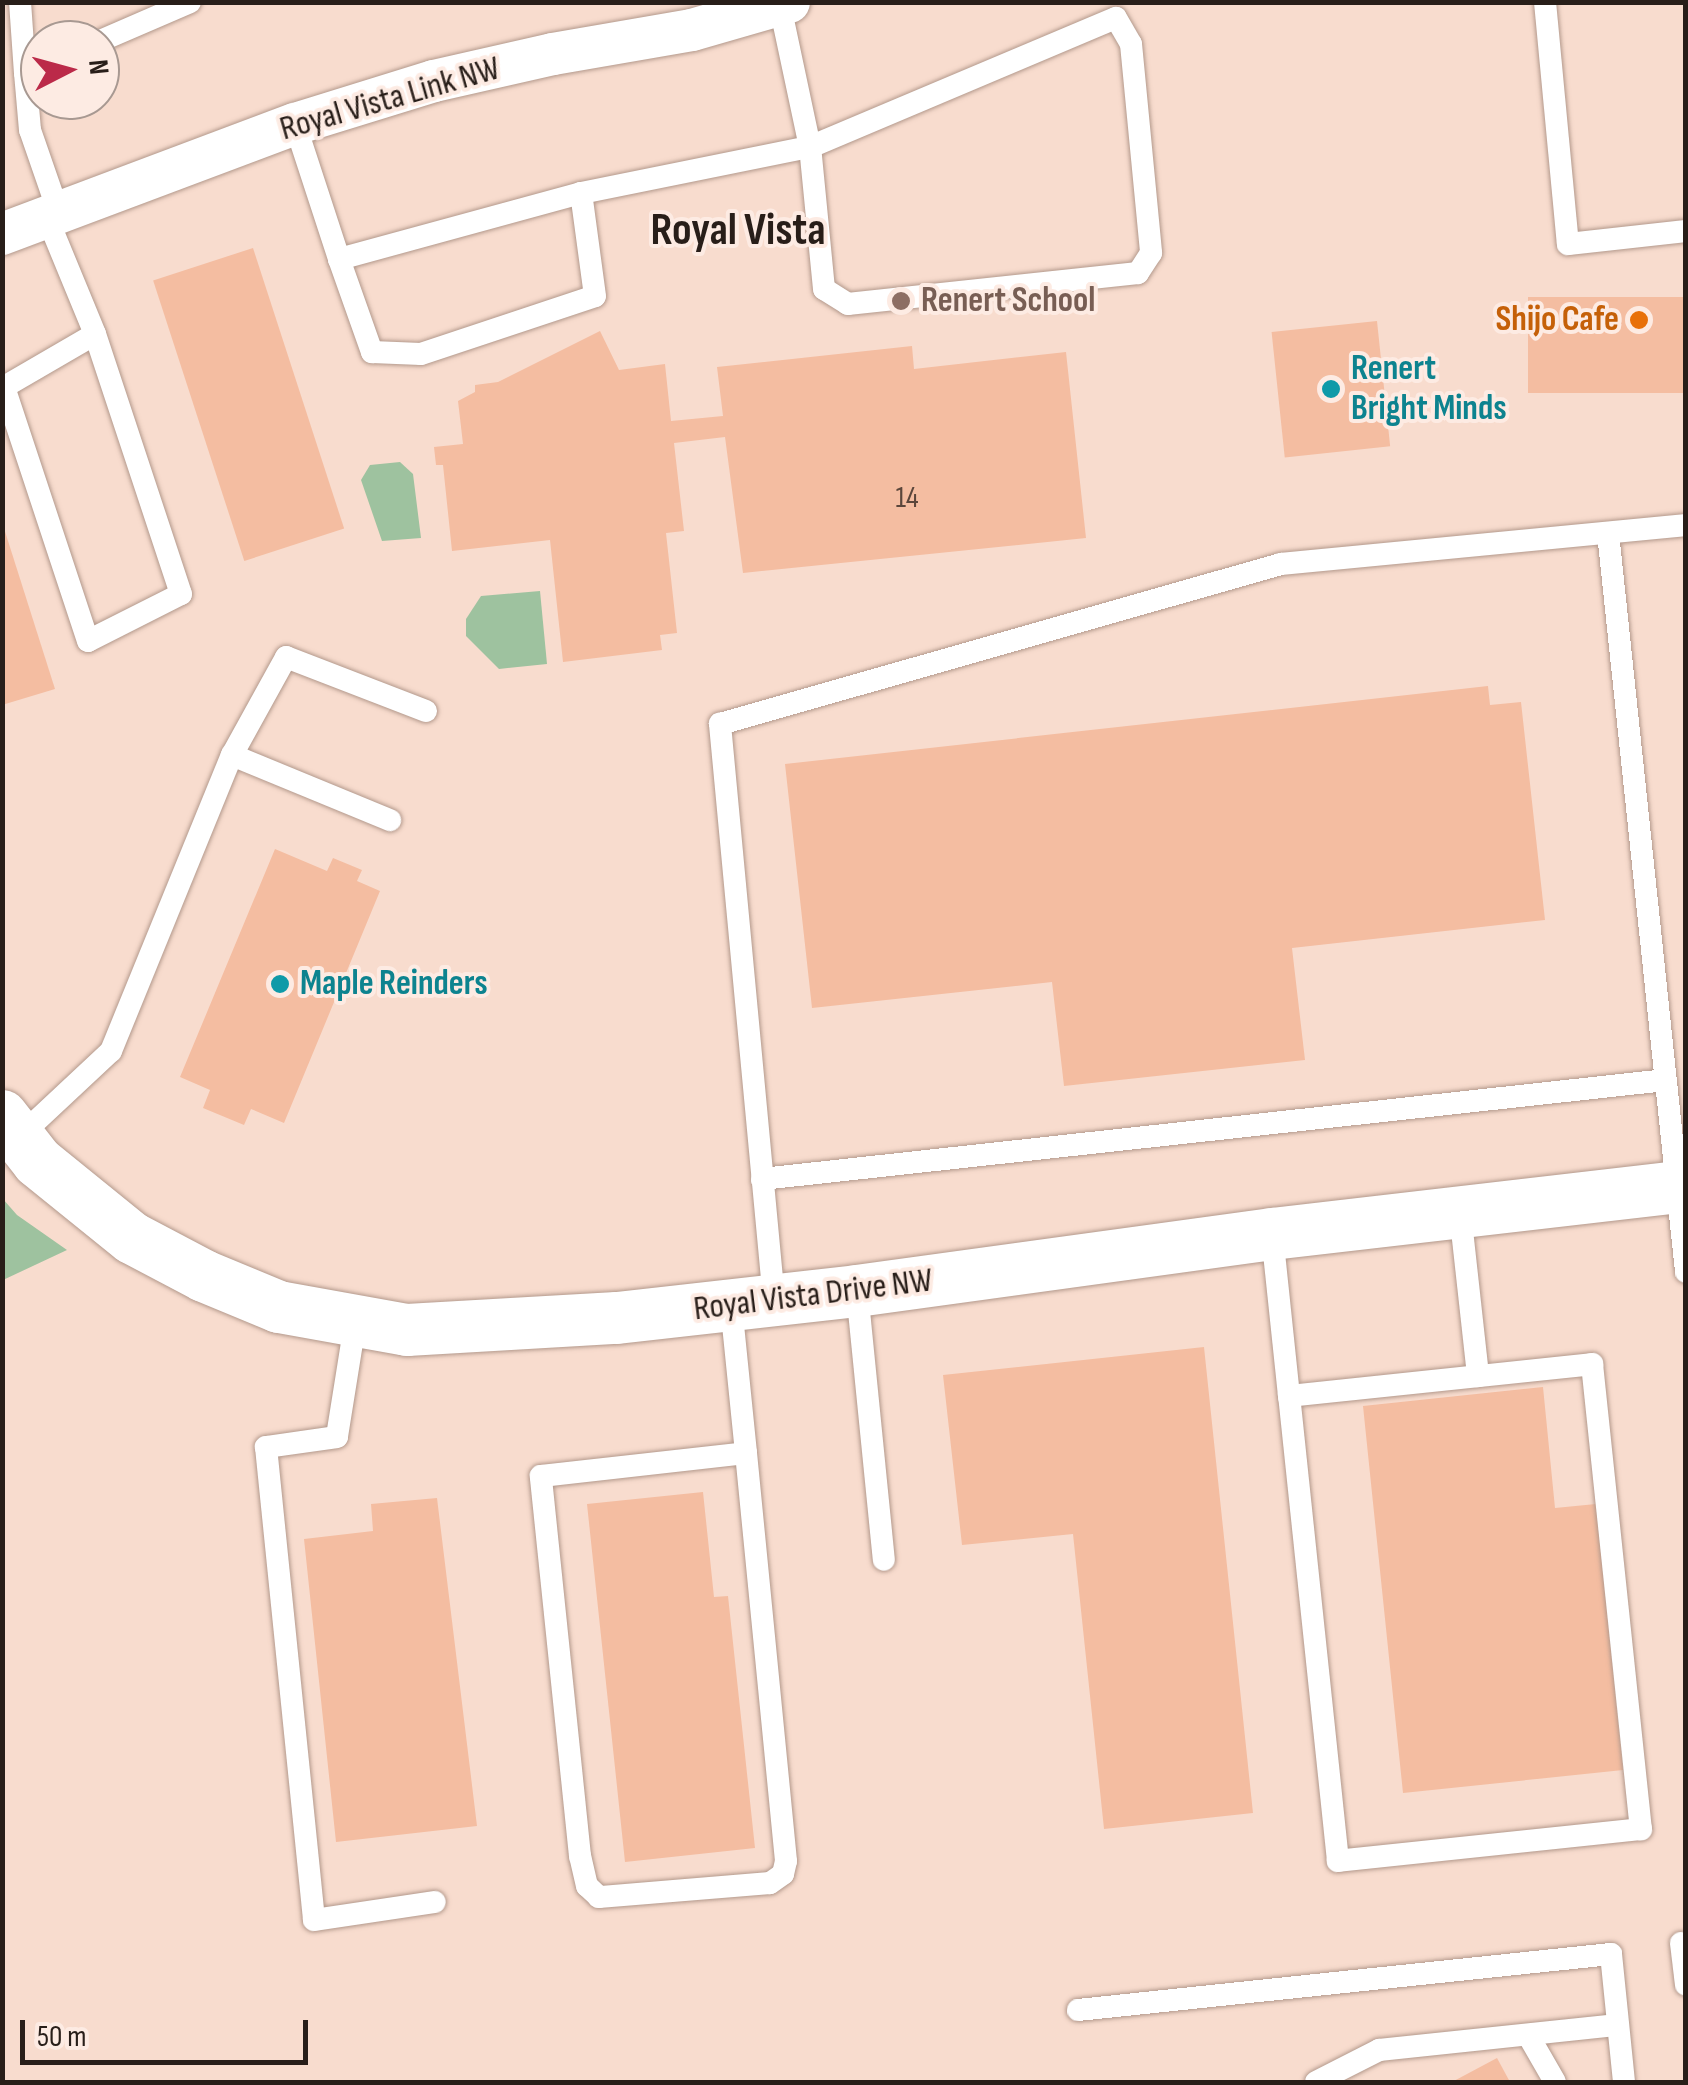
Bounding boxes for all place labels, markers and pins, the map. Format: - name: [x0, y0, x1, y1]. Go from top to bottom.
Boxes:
- place label: Renert School: [921, 280, 1095, 322]
- marker: Renert School: [890, 290, 912, 312]
- place label: Shijo Cafe: [1496, 299, 1619, 341]
- marker: Shijo Cafe: [1628, 309, 1650, 331]
- place label: Renert Bright Minds: [1351, 348, 1507, 430]
- marker: Renert Bright Minds: [1320, 378, 1342, 400]
- place label: Maple Reinders: [300, 963, 488, 1005]
- marker: Maple Reinders: [269, 973, 291, 995]

